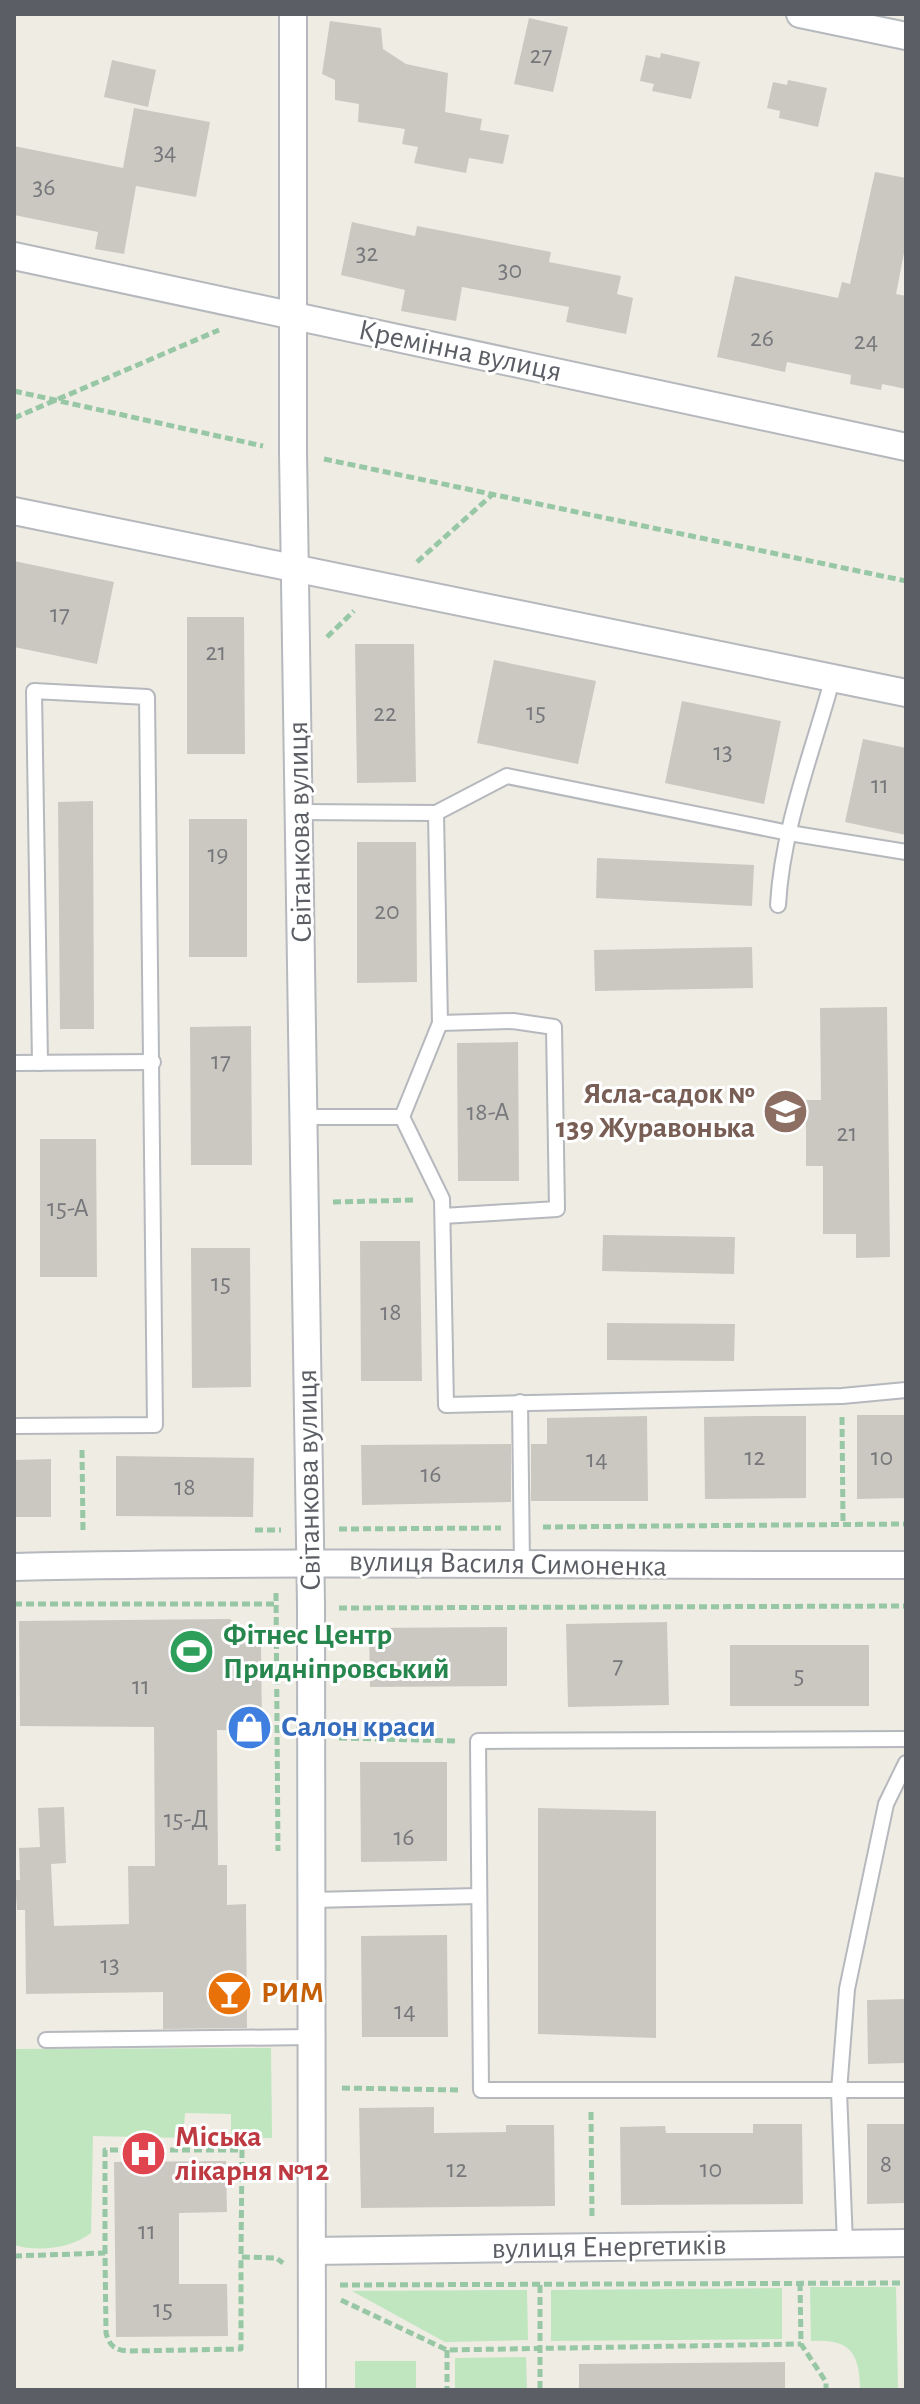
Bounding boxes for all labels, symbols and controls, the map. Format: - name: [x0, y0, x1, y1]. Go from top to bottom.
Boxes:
- house number: 27: [530, 42, 552, 68]
- house number: 34: [153, 139, 177, 165]
- house number: 36: [33, 174, 55, 200]
- house number: 32: [356, 240, 378, 266]
- house number: 30: [498, 257, 522, 283]
- street label: Кремінна вулиця: [356, 315, 564, 387]
- house number: 26: [750, 325, 774, 351]
- house number: 24: [854, 328, 878, 354]
- house number: 17: [50, 601, 70, 627]
- house number: 21: [206, 639, 226, 665]
- house number: 15: [526, 699, 546, 725]
- house number: 22: [373, 700, 397, 726]
- street label: Світанкова вулиця: [283, 721, 317, 943]
- house number: 13: [713, 739, 733, 765]
- house number: 11: [871, 772, 889, 798]
- house number: 19: [207, 841, 229, 867]
- house number: 20: [374, 898, 400, 924]
- house number: 17: [211, 1048, 231, 1074]
- place label: Ясла-садок № 139 Журавонька: [556, 1079, 755, 1143]
- school or university icon: Ясла-садок № 139 Журавонька: [762, 1087, 810, 1135]
- house number: 18-А: [466, 1099, 510, 1125]
- house number: 21: [837, 1120, 857, 1146]
- house number: 15-А: [47, 1195, 89, 1221]
- house number: 15: [211, 1270, 231, 1296]
- house number: 18: [380, 1299, 402, 1325]
- street label: Світанкова вулиця: [292, 1369, 326, 1591]
- house number: 12: [745, 1444, 766, 1470]
- house number: 10: [871, 1444, 893, 1470]
- house number: 14: [586, 1446, 608, 1472]
- house number: 16: [420, 1461, 442, 1487]
- house number: 18: [174, 1474, 196, 1500]
- street label: вулиця Василя Симоненка: [349, 1546, 667, 1582]
- place label: Фітнес Центр Придніпровський: [223, 1620, 449, 1684]
- sports icon: Фітнес Центр Придніпровський: [168, 1628, 216, 1676]
- house number: 7: [613, 1652, 624, 1678]
- house number: 5: [794, 1662, 804, 1688]
- house number: 11: [132, 1673, 150, 1699]
- shop icon: Салон краси: [226, 1703, 274, 1751]
- place label: Салон краси: [281, 1712, 436, 1742]
- house number: 15-Д: [164, 1806, 208, 1832]
- house number: 16: [393, 1824, 415, 1850]
- house number: 13: [100, 1952, 120, 1978]
- bar icon: РИМ: [206, 1969, 254, 2017]
- place label: РИМ: [261, 1978, 324, 2008]
- house number: 14: [394, 1998, 416, 2024]
- place label: Міська лікарня №12: [175, 2122, 329, 2186]
- hospital icon: Міська лікарня №12: [120, 2130, 168, 2178]
- house number: 8: [880, 2151, 892, 2177]
- house number: 12: [447, 2156, 468, 2182]
- house number: 10: [700, 2156, 722, 2182]
- house number: 11: [138, 2218, 156, 2244]
- street label: вулиця Енергетиків: [491, 2230, 727, 2264]
- house number: 15: [153, 2296, 173, 2322]

